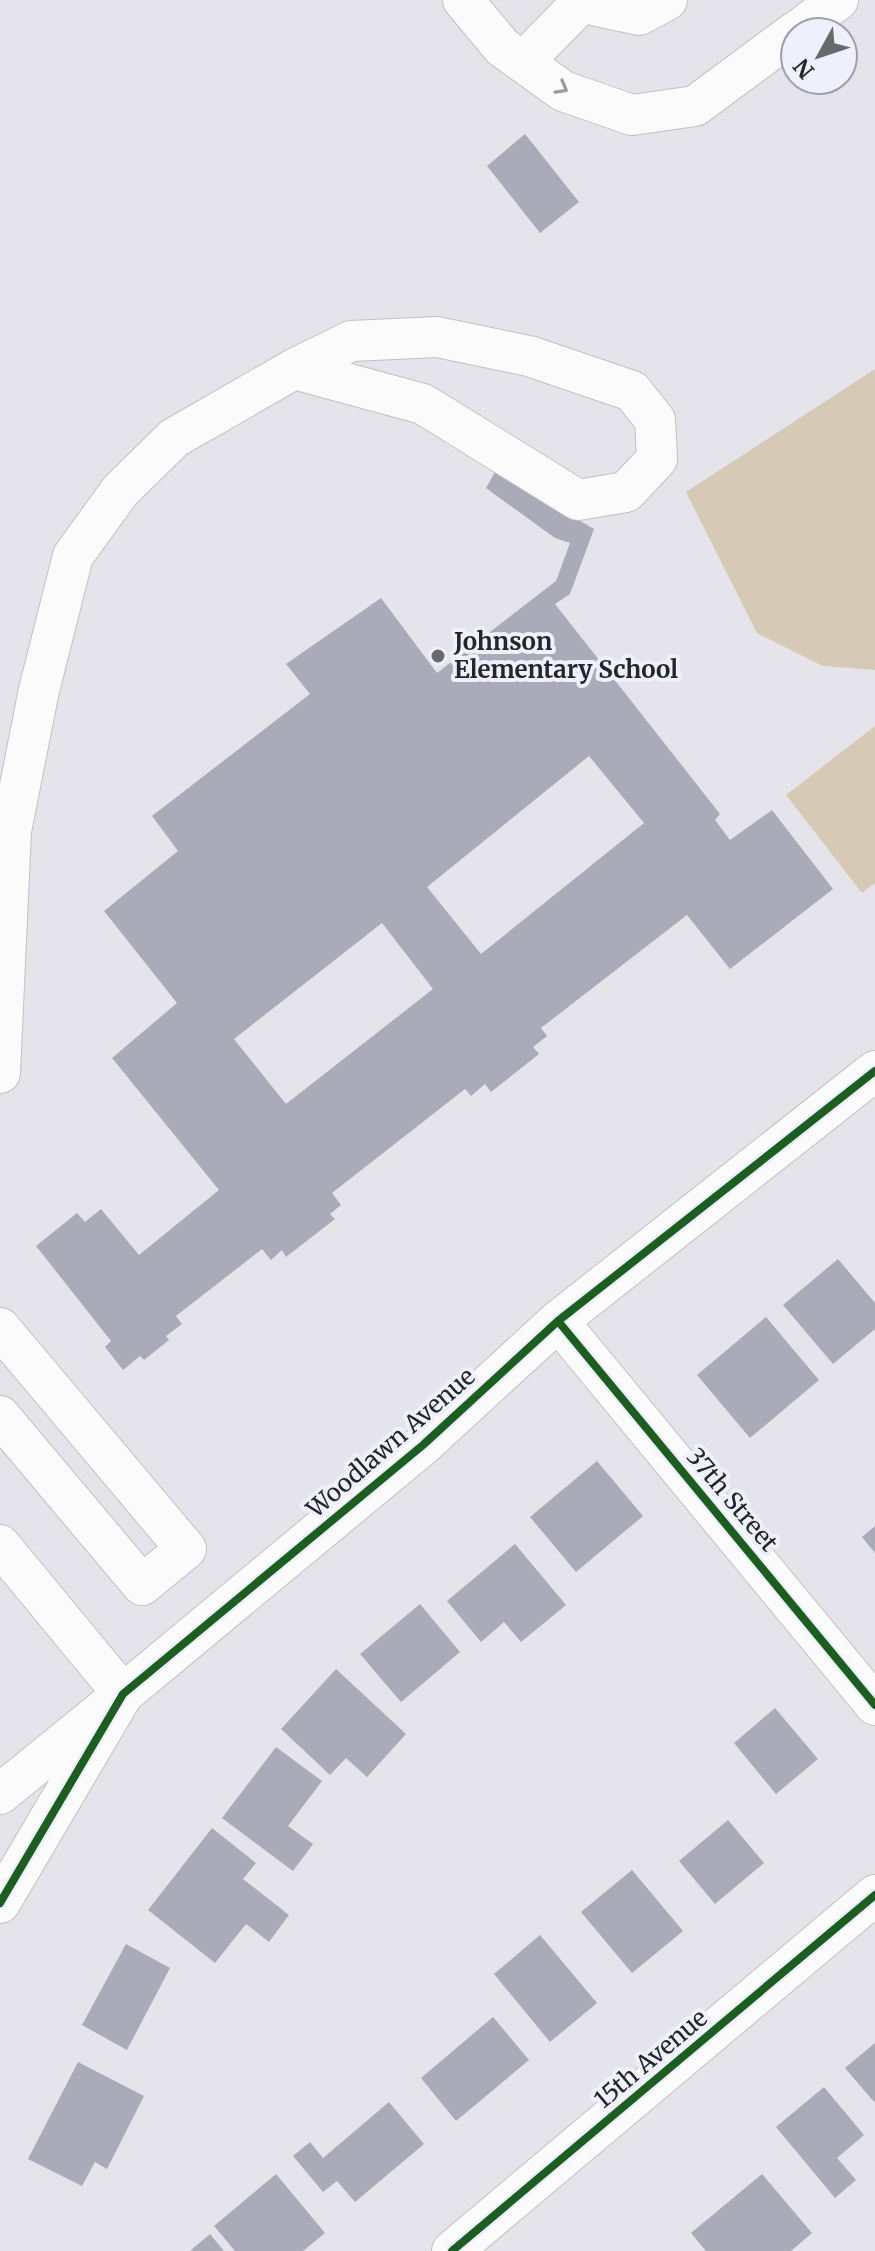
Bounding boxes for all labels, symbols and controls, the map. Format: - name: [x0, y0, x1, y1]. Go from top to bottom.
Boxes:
- north arrow: [779, 16, 859, 96]
- text: N: [787, 53, 820, 85]
- one-way arrow: [553, 78, 568, 94]
- place label: Johnson Elementary School: [453, 626, 678, 685]
- marker: Johnson Elementary School: [429, 647, 447, 665]
- street label: Woodlawn Avenue: [299, 1361, 481, 1525]
- street label: 37th Street: [680, 1442, 785, 1558]
- street label: 15th Avenue: [588, 2002, 714, 2115]

